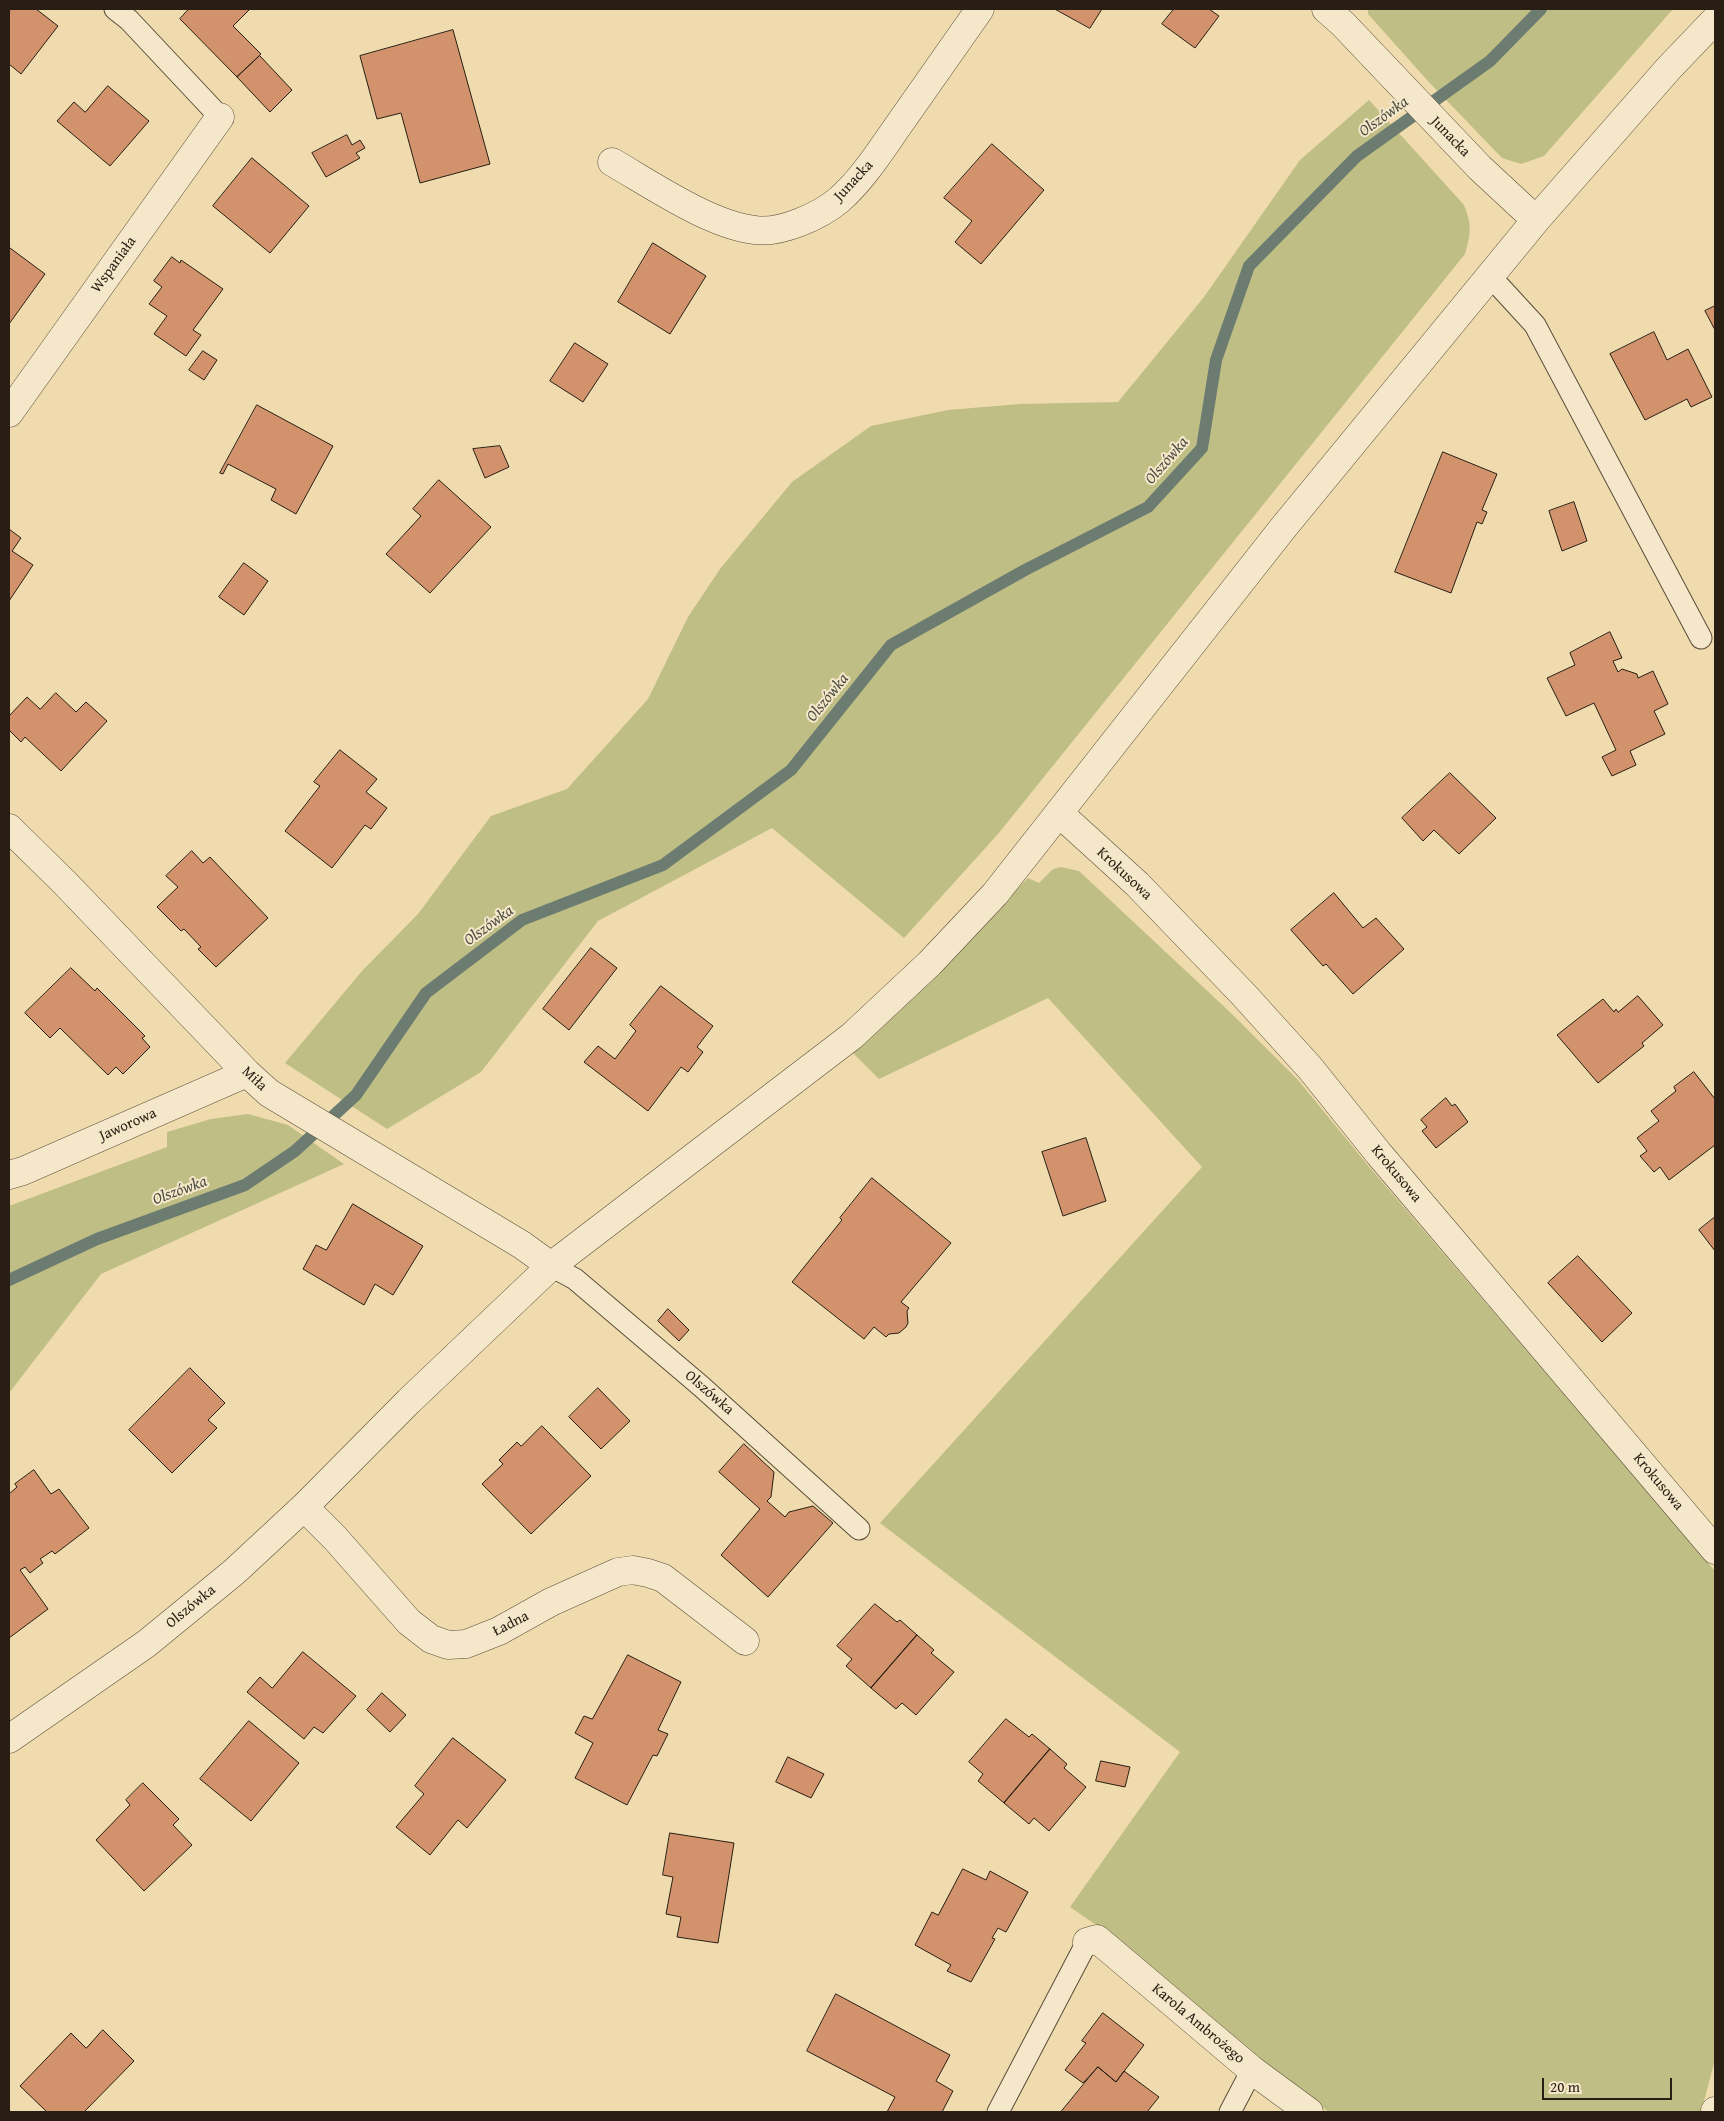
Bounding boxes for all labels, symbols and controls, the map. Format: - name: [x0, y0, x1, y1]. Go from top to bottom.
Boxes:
- water label: Olszówka: [1356, 93, 1412, 141]
- street label: Junacka: [1426, 113, 1474, 161]
- street label: Junacka: [831, 157, 877, 205]
- street label: Wspaniała: [88, 233, 140, 297]
- water label: Olszówka: [1141, 433, 1193, 489]
- water label: Olszówka: [803, 670, 853, 726]
- street label: Krokusowa: [1093, 844, 1155, 904]
- water label: Olszówka: [461, 902, 517, 950]
- street label: Miła: [238, 1063, 270, 1095]
- street label: Jaworowa: [97, 1104, 159, 1146]
- street label: Krokusowa: [1367, 1142, 1425, 1206]
- water label: Olszówka: [150, 1172, 210, 1210]
- street label: Olszówka: [681, 1367, 737, 1419]
- street label: Krokusowa: [1629, 1450, 1687, 1514]
- street label: Olszówka: [162, 1581, 220, 1633]
- street label: Ładna: [490, 1607, 532, 1641]
- street label: Karola Ambrożego: [1148, 1980, 1248, 2068]
- scale bar: [1544, 2068, 1674, 2100]
- text: 20 m: [1550, 2076, 1580, 2097]

